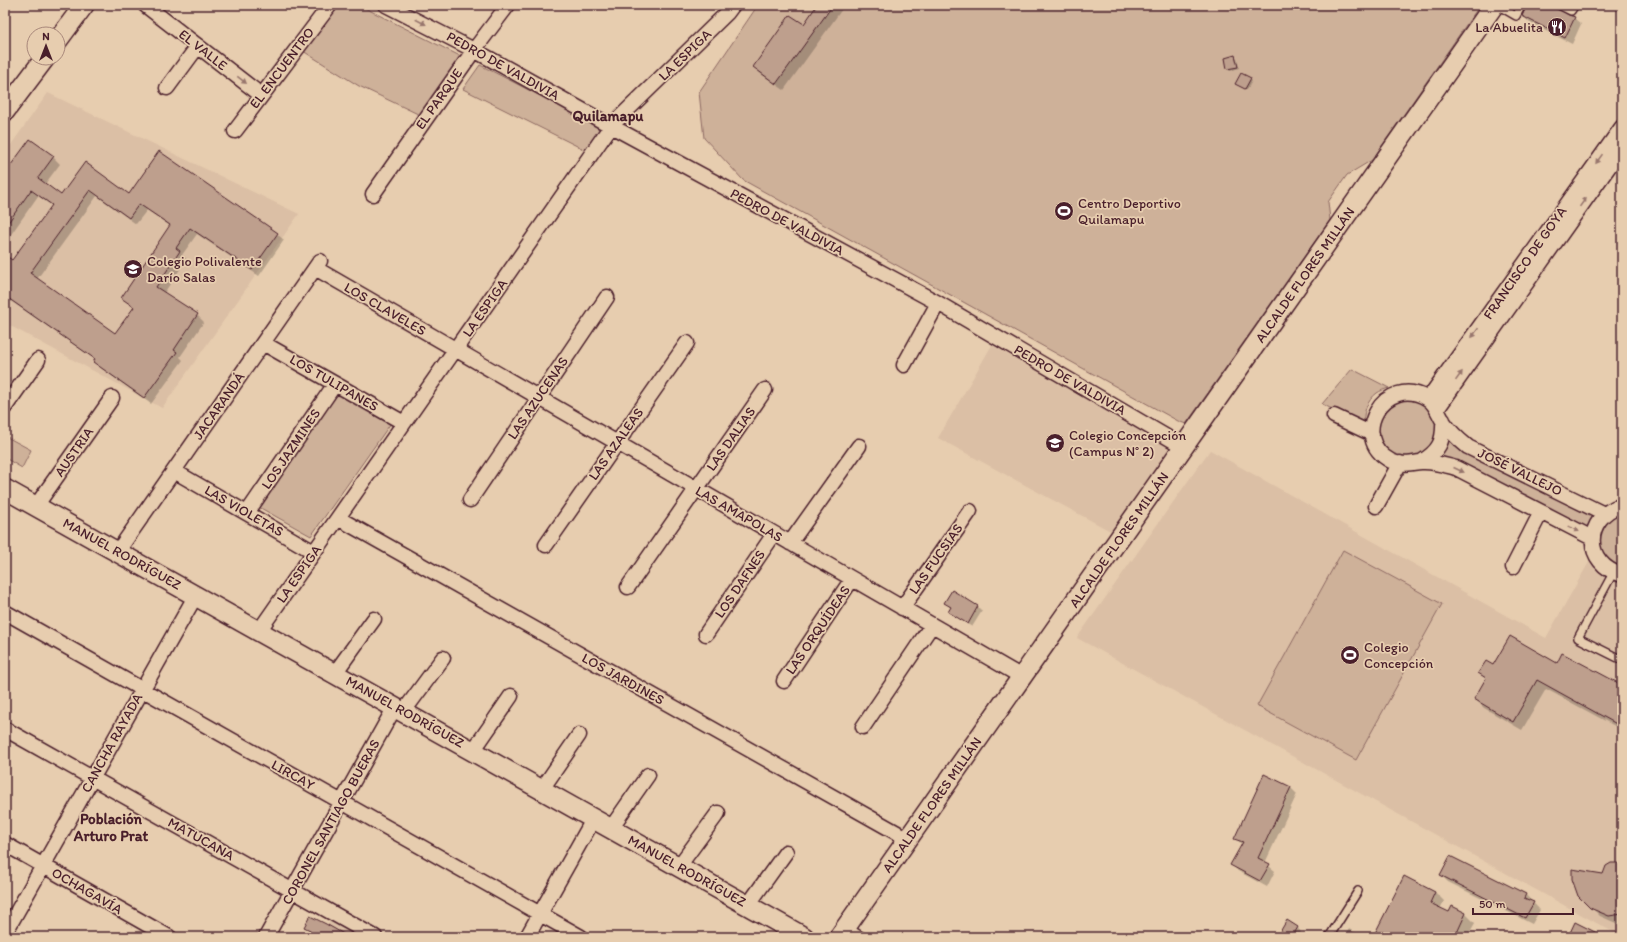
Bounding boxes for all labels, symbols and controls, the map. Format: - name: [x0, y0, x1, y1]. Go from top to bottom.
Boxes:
- restaurant icon: La Abuelita: [1546, 16, 1568, 38]
- one-way arrow: [415, 19, 426, 25]
- place label: La Abuelita: [1475, 19, 1543, 36]
- street label: EL ENCUENTRO: [246, 24, 318, 112]
- north arrow: [26, 26, 66, 66]
- street label: EL VALLE: [175, 26, 231, 74]
- street label: LA ESPIGA: [655, 26, 715, 84]
- street label: PEDRO DE VALDIVIA: [444, 28, 562, 104]
- text: N: [42, 30, 50, 43]
- street label: EL PARQUE: [412, 65, 466, 133]
- one-way arrow: [237, 76, 247, 84]
- district label: Quilamapu: [572, 107, 644, 126]
- one-way arrow: [1595, 154, 1603, 164]
- street label: PEDRO DE VALDIVIA: [727, 185, 847, 259]
- place label: Centro Deportivo Quilamapu: [1078, 195, 1181, 228]
- one-way arrow: [1579, 196, 1588, 207]
- sports icon: Centro Deportivo Quilamapu: [1053, 200, 1075, 222]
- street label: FRANCISCO DE GOYA: [1480, 203, 1570, 323]
- street label: ALCALDE FLORES MILLÁN: [1252, 204, 1358, 346]
- place label: Colegio Polivalente Darío Salas: [147, 253, 262, 286]
- school or university icon: Colegio Polivalente Darío Salas: [122, 258, 144, 280]
- street label: LA ESPIGA: [459, 276, 511, 340]
- street label: LOS CLAVELES: [341, 279, 429, 339]
- one-way arrow: [1471, 328, 1479, 339]
- street label: PEDRO DE VALDIVIA: [1011, 341, 1129, 419]
- street label: LOS TULIPANES: [287, 351, 381, 415]
- street label: LAS AZUCENAS: [504, 353, 572, 443]
- street label: JACARANDÁ: [190, 369, 248, 443]
- one-way arrow: [1455, 371, 1463, 381]
- street label: LAS AZALEAS: [585, 404, 647, 484]
- street label: LAS DALIAS: [703, 404, 759, 474]
- street label: LOS JAZMINES: [258, 405, 324, 492]
- street label: AUSTRIA: [51, 424, 97, 480]
- place label: Colegio Concepción (Campus N° 2): [1069, 427, 1186, 460]
- school or university icon: Colegio Concepción (Campus N° 2): [1044, 432, 1066, 454]
- street label: JOSÉ VALLEJO: [1475, 444, 1565, 500]
- one-way arrow: [1453, 467, 1464, 473]
- street label: ALCALDE FLORES MILLÁN: [1066, 469, 1172, 611]
- street label: LAS VIOLETAS: [201, 482, 287, 541]
- street label: LAS AMAPOLAS: [692, 482, 786, 546]
- street label: MANUEL RODRÍGUEZ: [60, 514, 184, 594]
- street label: LAS FUCSIAS: [905, 520, 967, 598]
- one-way arrow: [1569, 526, 1580, 532]
- street label: LA ESPIGA: [273, 542, 325, 606]
- street label: LOS DAFNES: [711, 547, 769, 621]
- street label: LAS ORQUÍDEAS: [782, 582, 854, 678]
- place label: Colegio Concepción: [1364, 639, 1434, 672]
- sports icon: Colegio Concepción: [1339, 644, 1361, 666]
- street label: LOS JARDINES: [579, 649, 667, 709]
- street label: MANUEL RODRÍGUEZ: [343, 672, 467, 752]
- street label: CANCHA RAYADA: [78, 690, 146, 796]
- street label: ALCALDE FLORES MILLÁN: [879, 734, 985, 876]
- street label: CORONEL SANTIAGO BUERAS: [278, 736, 384, 908]
- street label: LIRCAY: [268, 756, 318, 794]
- district label: Población Arturo Prat: [73, 810, 149, 845]
- street label: MATUCANA: [165, 814, 237, 864]
- street label: MANUEL RODRÍGUEZ: [625, 831, 749, 911]
- street label: OCHAGAVÍA: [49, 864, 125, 918]
- scale bar: [1473, 890, 1573, 916]
- text: 50 m: [1479, 897, 1505, 911]

